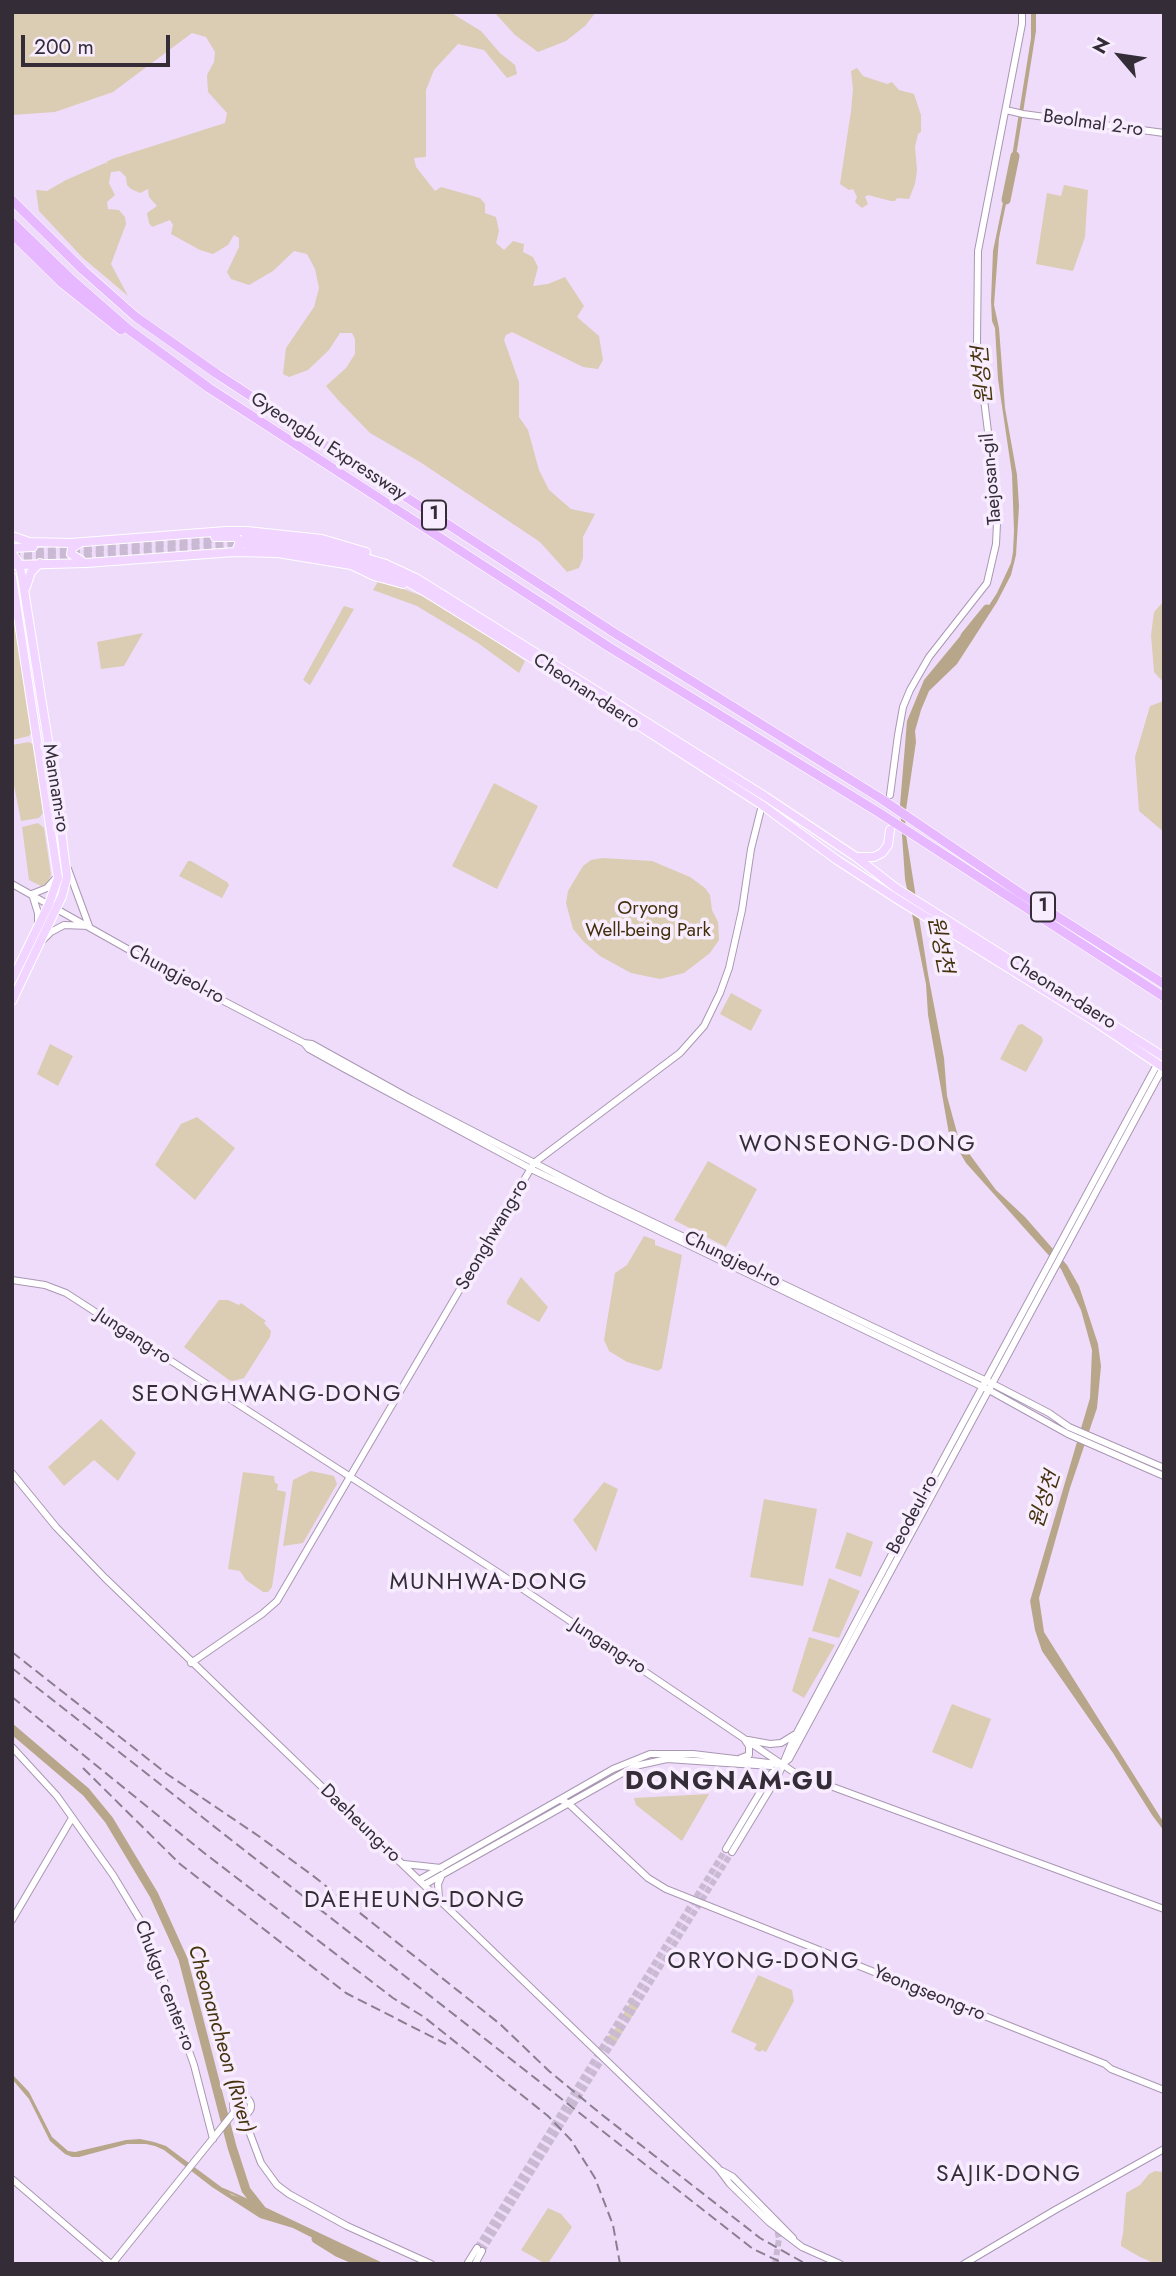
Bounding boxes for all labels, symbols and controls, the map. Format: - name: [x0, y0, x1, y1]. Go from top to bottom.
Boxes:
- scale bar: [24, 21, 173, 65]
- north arrow: [1085, 21, 1155, 91]
- text: 200 m: [34, 32, 94, 62]
- text: N: [1086, 32, 1117, 59]
- street label: Beolmal 2-ro: [1042, 106, 1144, 142]
- water label: 원성천: [969, 345, 999, 405]
- street label: Gyeongbu Expressway: [246, 388, 410, 506]
- street label: Taejosan-gil: [977, 432, 1007, 526]
- road number: 1: [422, 500, 446, 530]
- street label: Cheonan-daero: [528, 649, 644, 735]
- street label: Mannam-ro: [37, 742, 73, 834]
- road number: 1: [1031, 893, 1055, 922]
- park label: Oryong Well-being Park: [585, 898, 711, 942]
- water label: 원성천: [921, 914, 957, 976]
- street label: Chungjeol-ro: [124, 940, 228, 1010]
- street label: Cheonan-daero: [1004, 951, 1120, 1035]
- district label: WONSEONG-DONG: [741, 1131, 975, 1159]
- street label: Seonghwang-ro: [452, 1175, 534, 1295]
- street label: Chungjeol-ro: [680, 1227, 784, 1293]
- street label: Jungang-ro: [91, 1304, 175, 1370]
- district label: SEONGHWANG-DONG: [133, 1381, 401, 1409]
- water label: 원성천: [1025, 1469, 1067, 1531]
- street label: Beodeul-ro: [883, 1472, 943, 1558]
- district label: MUNHWA-DONG: [391, 1569, 587, 1597]
- street label: Jungang-ro: [566, 1614, 650, 1680]
- district label: DONGNAM-GU: [626, 1767, 834, 1799]
- street label: Daeheung-ro: [315, 1780, 405, 1868]
- district label: DAEHEUNG-DONG: [306, 1887, 524, 1915]
- street label: Chukgu center-ro: [129, 1918, 199, 2054]
- water label: Cheonancheon (River): [181, 1942, 259, 2136]
- district label: ORYONG-DONG: [669, 1948, 859, 1976]
- street label: Yeongseong-ro: [870, 1961, 988, 2027]
- district label: SAJIK-DONG: [937, 2161, 1081, 2189]

